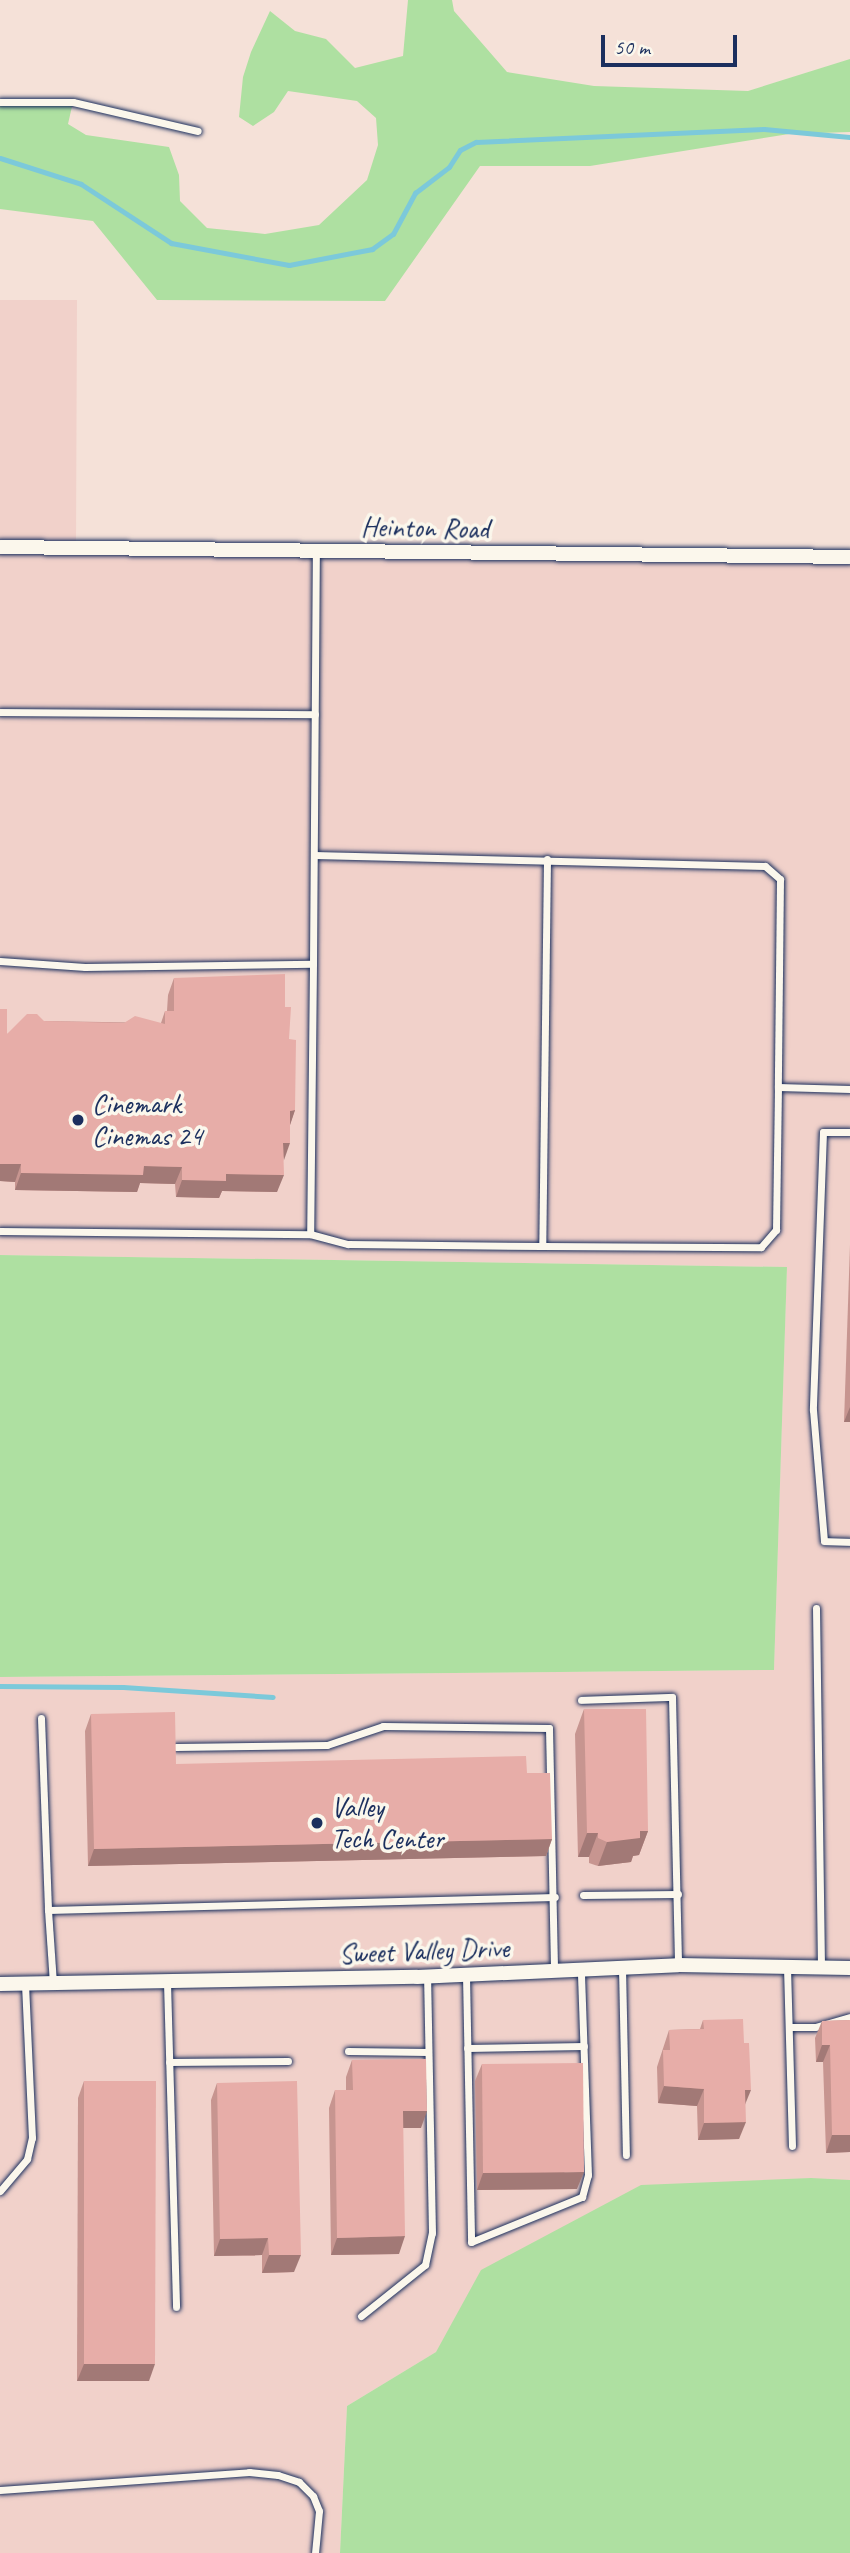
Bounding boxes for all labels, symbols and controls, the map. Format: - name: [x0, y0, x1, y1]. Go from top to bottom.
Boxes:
- scale bar: [605, 21, 742, 65]
- text: 50 m: [614, 34, 650, 60]
- street label: Heinton Road: [361, 510, 489, 546]
- place label: Cinemark Cinemas 24: [92, 1087, 202, 1153]
- marker: Cinemark Cinemas 24: [70, 1112, 86, 1128]
- place label: Valley Tech Center: [331, 1790, 443, 1856]
- marker: Valley Tech Center: [309, 1815, 325, 1831]
- street label: Sweet Valley Drive: [338, 1931, 510, 1971]

